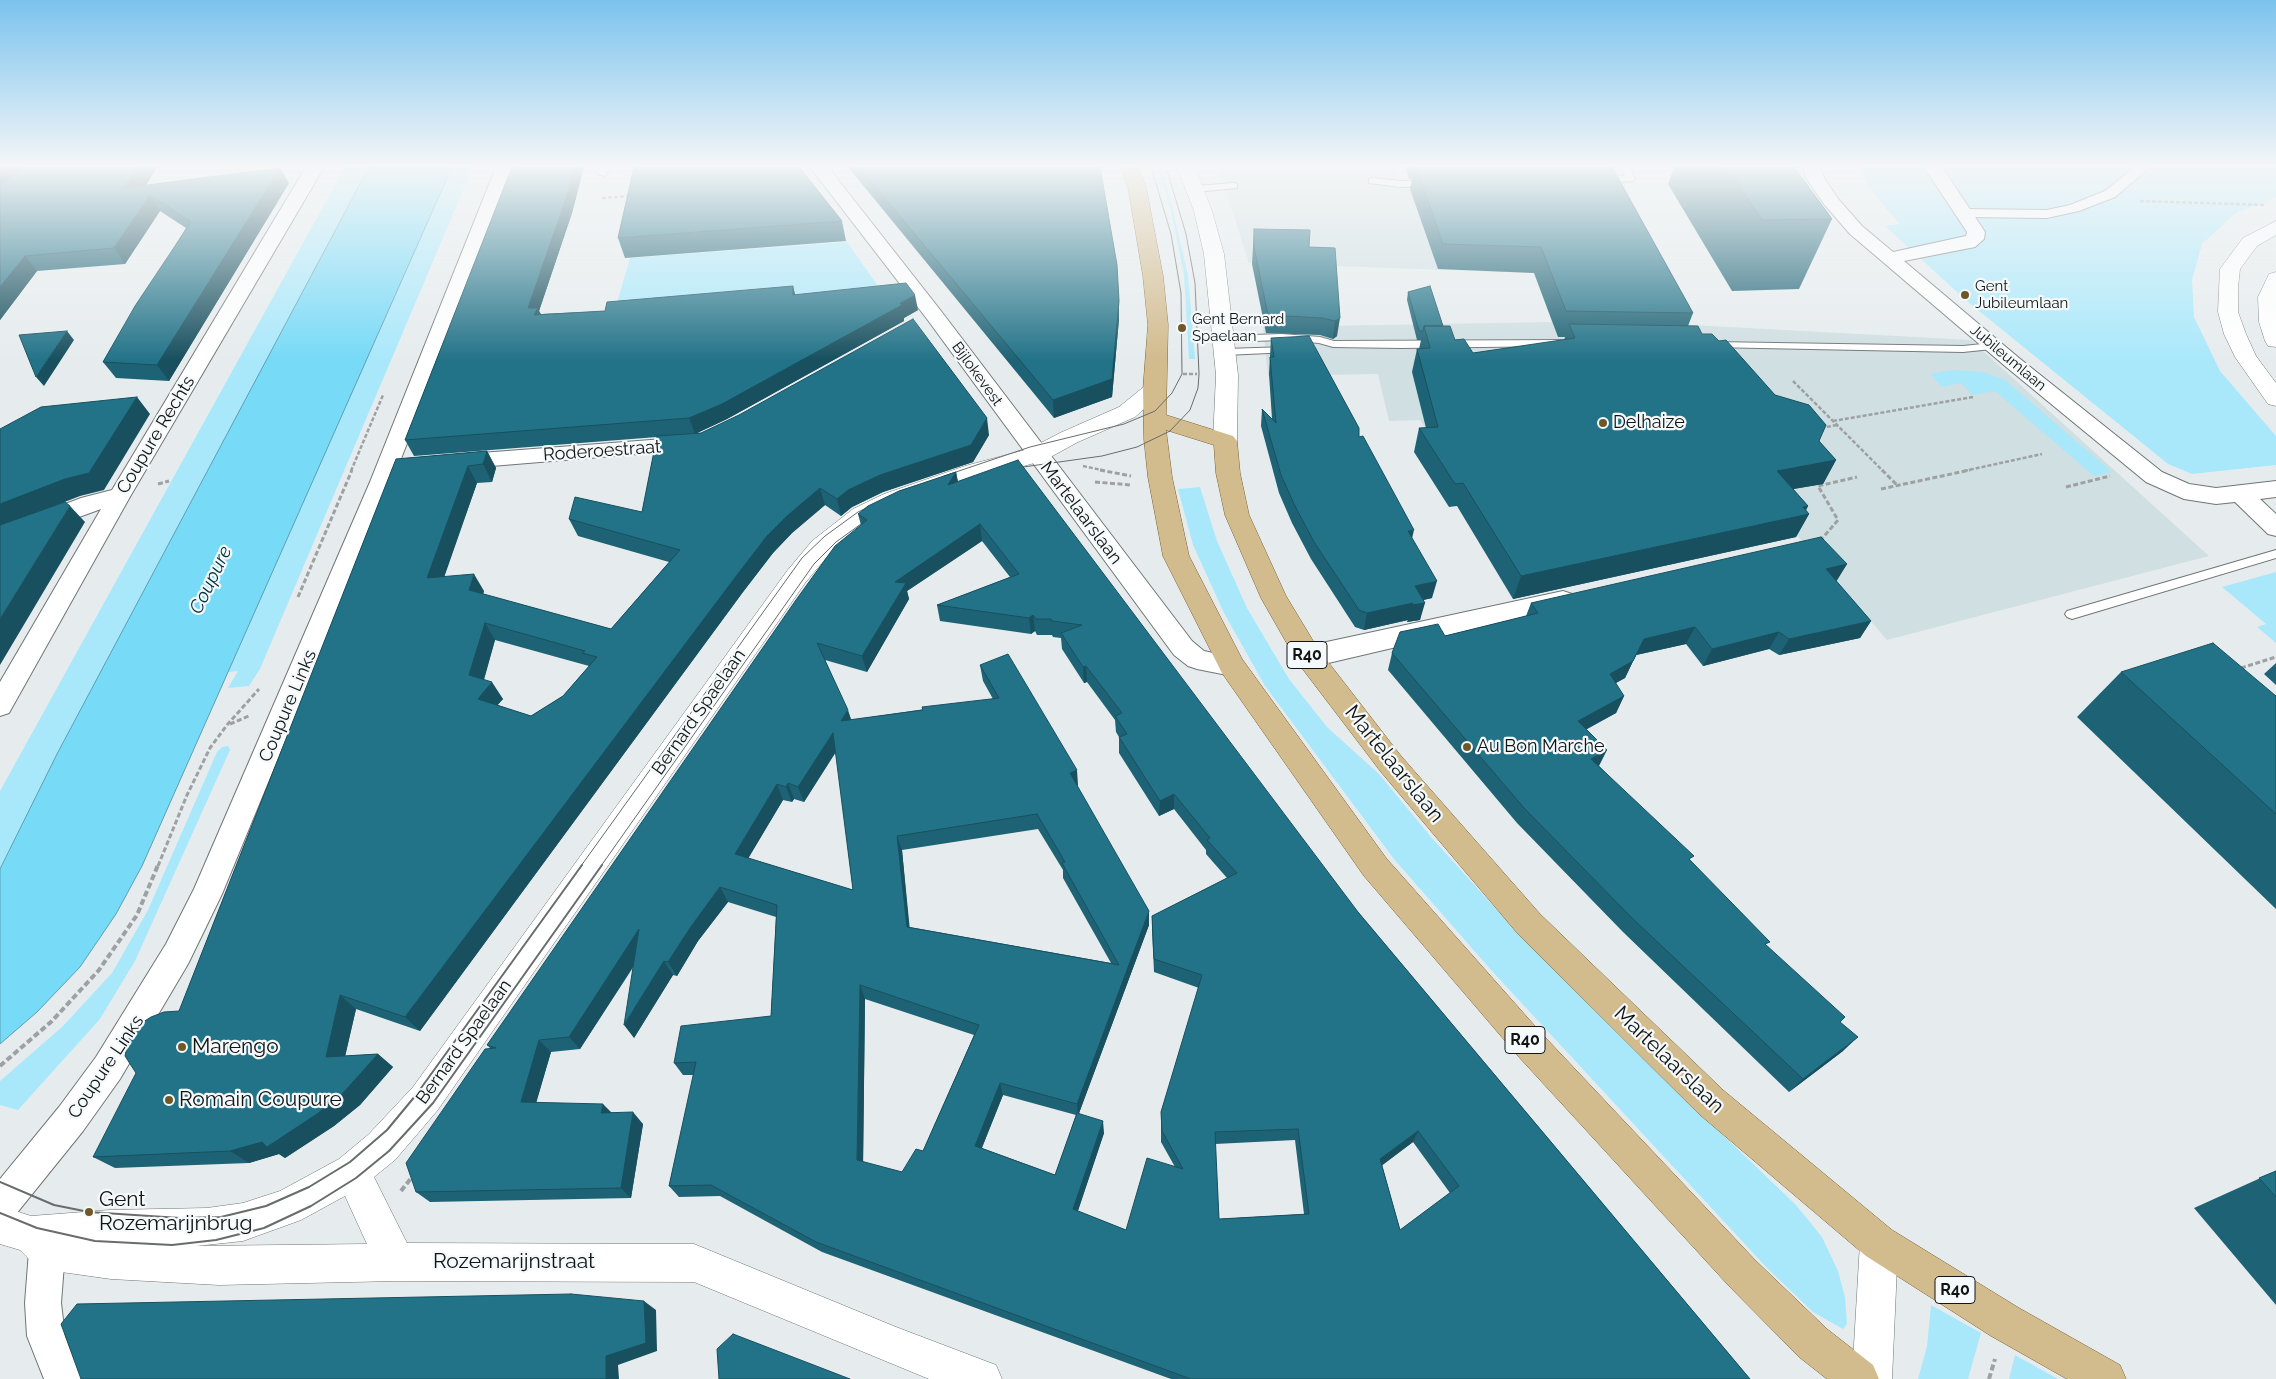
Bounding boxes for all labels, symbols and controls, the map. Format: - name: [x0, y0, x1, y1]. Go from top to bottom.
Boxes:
- place label: Gent Jubileumlaan: [1975, 277, 2068, 312]
- marker: Gent Jubileumlaan: [1959, 289, 1971, 301]
- place label: Gent Bernard Spaelaan: [1192, 310, 1284, 345]
- street label: Jubileumlaan: [1966, 321, 2050, 395]
- marker: Gent Bernard Spaelaan: [1176, 322, 1188, 334]
- street label: Bijlokevest: [948, 339, 1006, 409]
- street label: Coupure Rechts: [112, 372, 200, 498]
- place label: Delhaize: [1613, 412, 1685, 434]
- marker: Delhaize: [1597, 417, 1609, 429]
- street label: Roderoestraat: [542, 436, 662, 466]
- street label: Martelaarslaan: [1035, 457, 1127, 569]
- water label: Coupure: [185, 542, 237, 618]
- road number: R40: [1287, 642, 1327, 668]
- street label: Bernard Spaelaan: [648, 645, 750, 779]
- street label: Coupure Links: [255, 647, 321, 765]
- street label: Martelaarslaan: [1339, 700, 1449, 828]
- place label: Au Bon Marche: [1477, 736, 1605, 758]
- marker: Au Bon Marche: [1461, 741, 1473, 753]
- street label: Bernard Spaelaan: [412, 976, 516, 1108]
- street label: Martelaarslaan: [1609, 1001, 1729, 1119]
- street label: Coupure Links: [64, 1011, 148, 1123]
- road number: R40: [1505, 1026, 1545, 1054]
- place label: Marengo: [192, 1034, 279, 1060]
- marker: Marengo: [176, 1041, 188, 1053]
- place label: Romain Coupure: [179, 1087, 342, 1113]
- marker: Romain Coupure: [163, 1094, 175, 1106]
- place label: Gent Rozemarijnbrug: [99, 1187, 252, 1237]
- marker: Gent Rozemarijnbrug: [83, 1206, 95, 1218]
- street label: Rozemarijnstraat: [433, 1249, 595, 1275]
- road number: R40: [1935, 1276, 1975, 1304]

